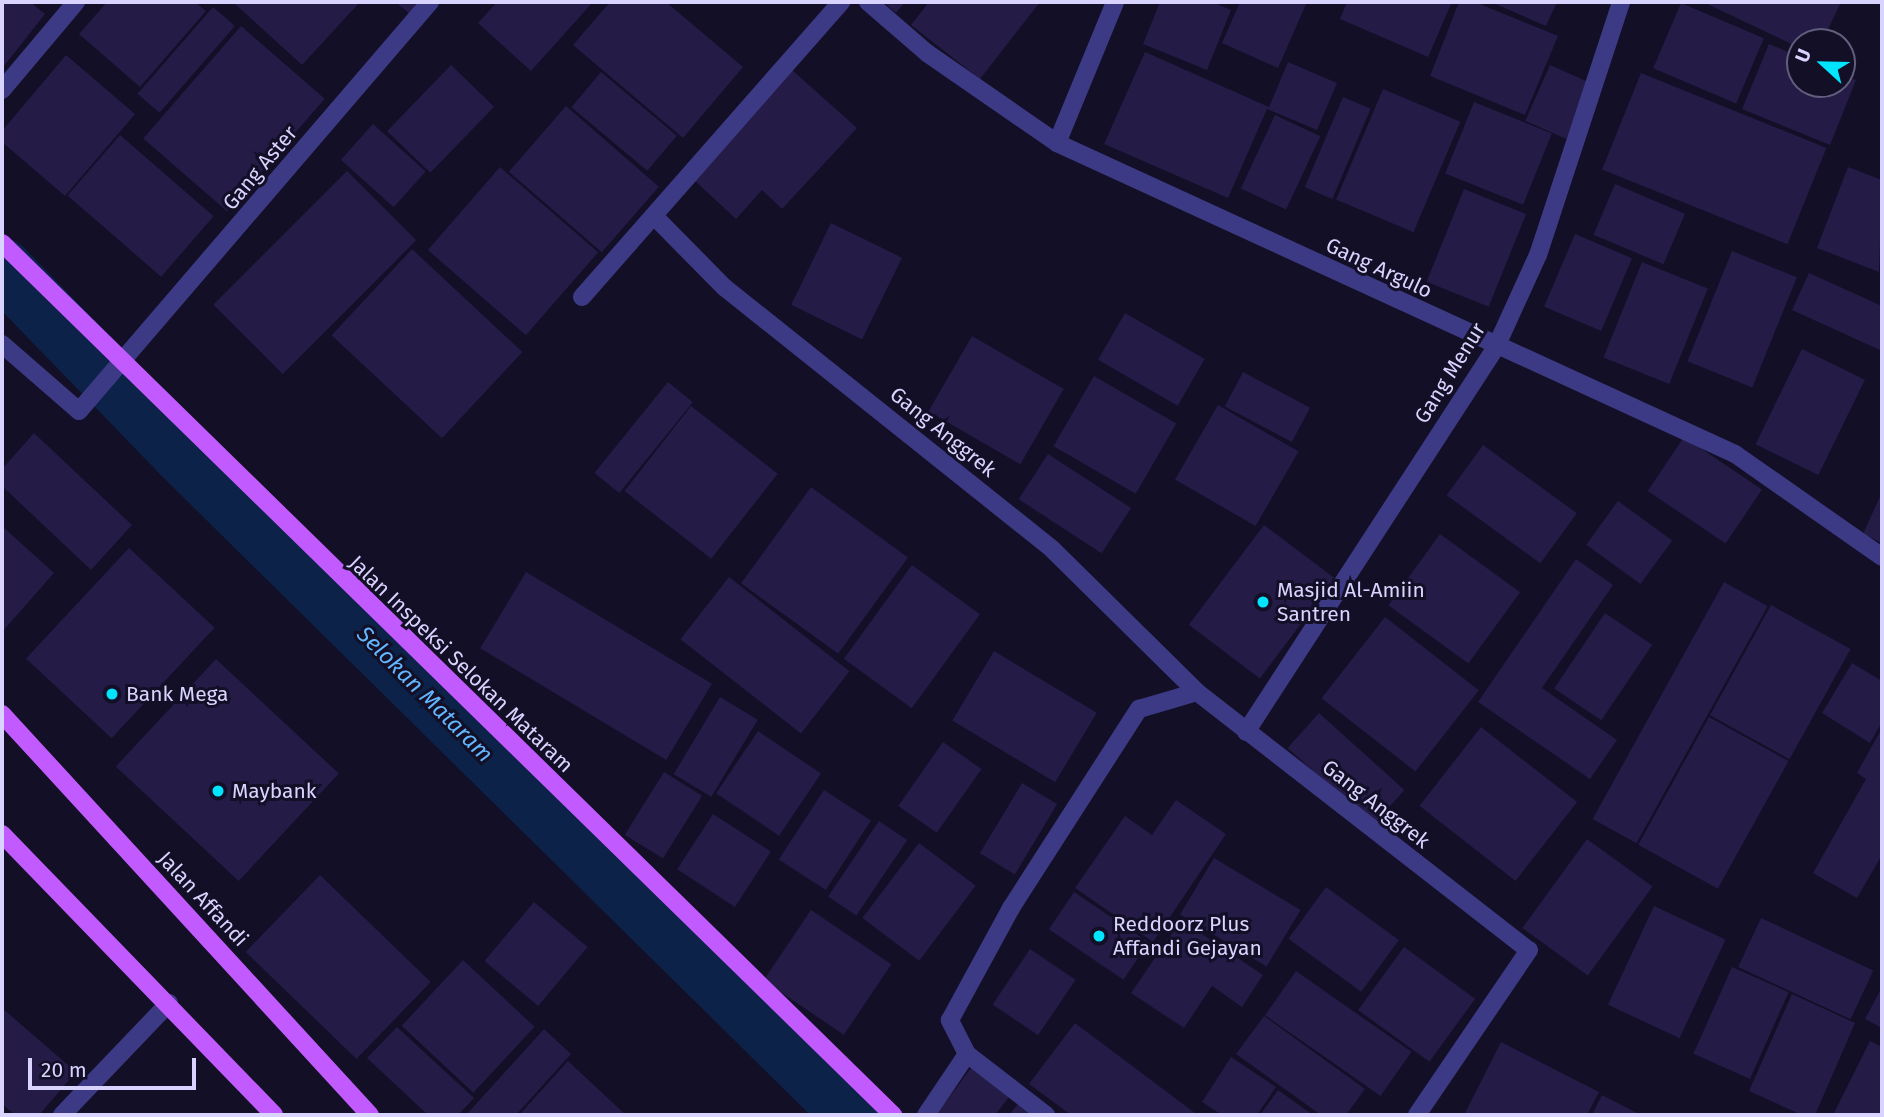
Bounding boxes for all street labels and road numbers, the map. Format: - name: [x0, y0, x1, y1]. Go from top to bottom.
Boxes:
- street label: Gang Aster: [218, 121, 302, 215]
- street label: Gang Argulo: [1322, 232, 1436, 304]
- street label: Gang Menur: [1409, 318, 1491, 428]
- street label: Gang Anggrek: [885, 382, 1001, 482]
- street label: Jalan Inspeksi Selokan Mataram: [344, 550, 578, 778]
- street label: Gang Anggrek: [1317, 754, 1435, 854]
- street label: Jalan Affandi: [153, 846, 253, 952]

